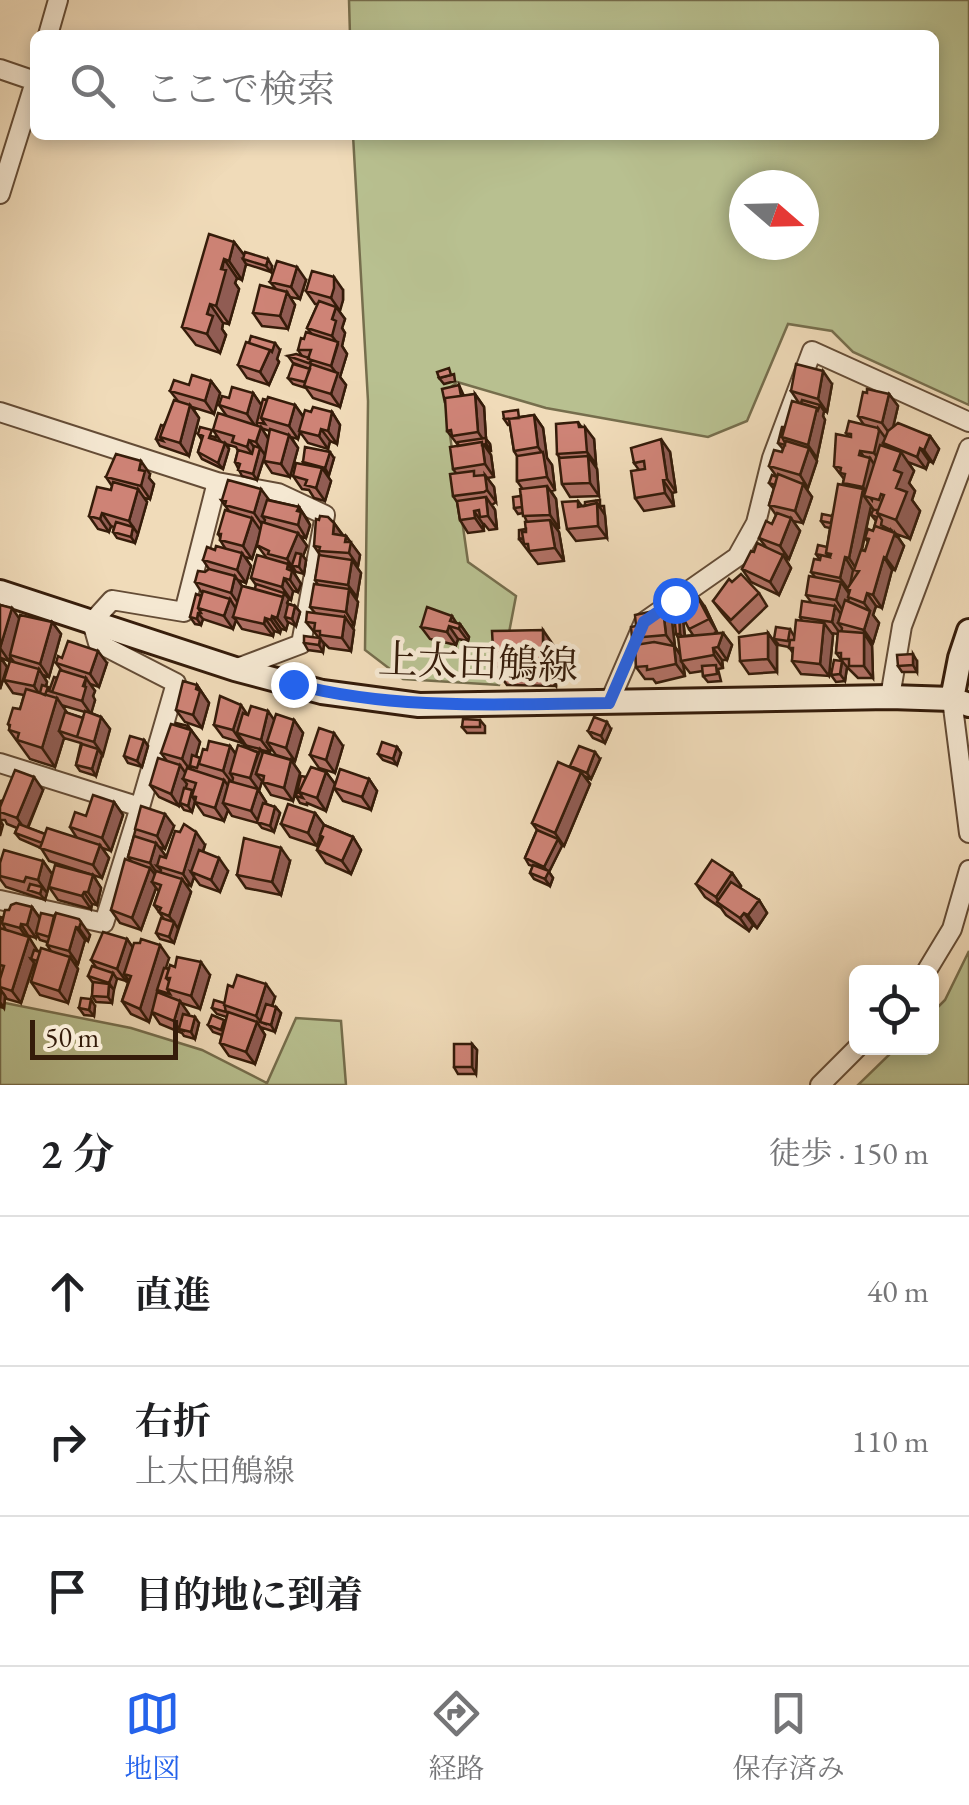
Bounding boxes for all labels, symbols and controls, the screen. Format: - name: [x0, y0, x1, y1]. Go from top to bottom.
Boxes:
- search box: [30, 30, 939, 140]
- icon: search: [65, 58, 120, 113]
- text: ここで検索: [145, 64, 335, 113]
- north arrow: [729, 170, 819, 260]
- route start: [653, 578, 699, 624]
- street label: 上太田鵤線: [377, 633, 579, 691]
- route end: [271, 662, 317, 708]
- map controls: [849, 965, 939, 1055]
- button: locate: [849, 965, 939, 1055]
- scale bar: [30, 1015, 178, 1060]
- text: 50 m: [45, 1019, 99, 1055]
- text: 2 分: [40, 1126, 114, 1181]
- text: 徒歩 · 150 m: [768, 1132, 929, 1174]
- icon: ahead: [40, 1264, 95, 1319]
- text: 直進: [135, 1270, 211, 1319]
- text: 40 m: [867, 1270, 929, 1312]
- text: 右折: [135, 1396, 211, 1445]
- icon: right: [40, 1414, 95, 1469]
- text: 110 m: [852, 1420, 929, 1462]
- text: 上太田鵤線: [135, 1450, 295, 1492]
- icon: arrive: [40, 1564, 95, 1619]
- text: 目的地に到着: [135, 1570, 363, 1619]
- tab: 地図: [124, 1686, 180, 1786]
- tab: 経路: [428, 1686, 485, 1786]
- tab: 保存済み: [733, 1686, 845, 1786]

